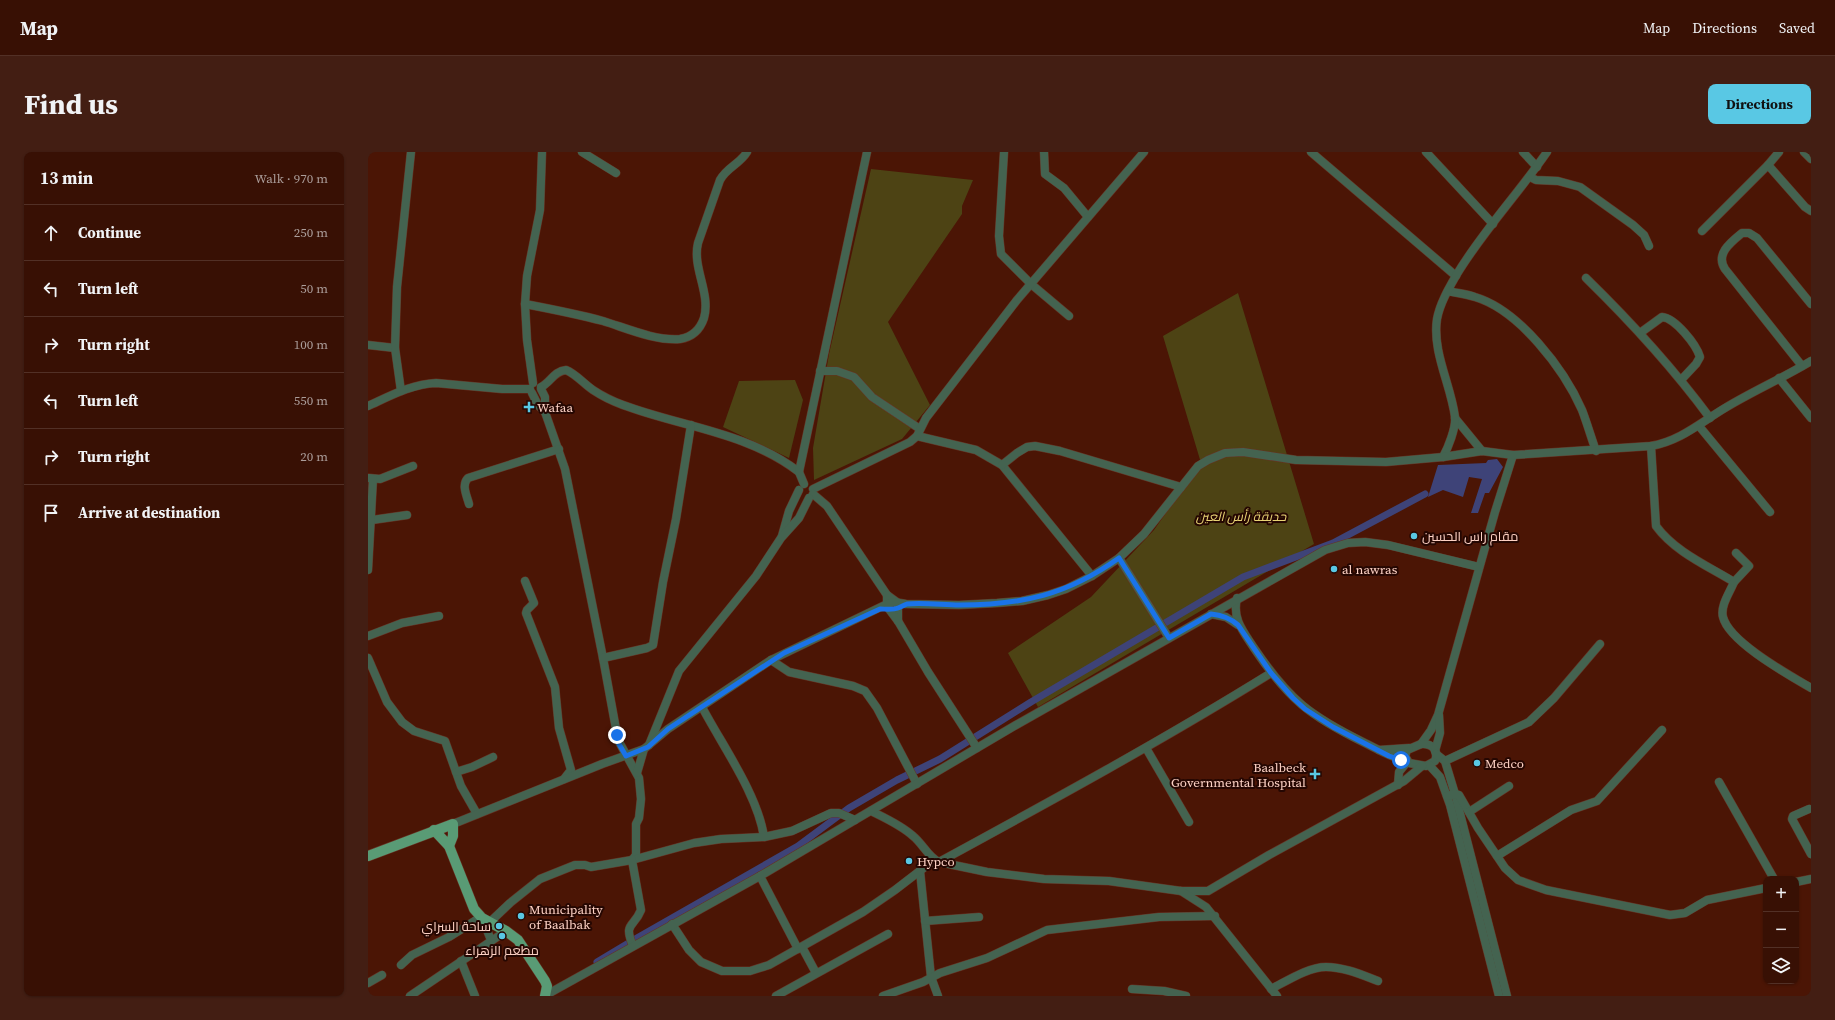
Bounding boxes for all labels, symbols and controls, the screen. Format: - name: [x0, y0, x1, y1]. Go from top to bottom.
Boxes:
- text: Map: [20, 15, 58, 41]
- text: Map: [1643, 18, 1670, 38]
- text: Directions: [1692, 18, 1757, 38]
- text: Saved: [1779, 18, 1815, 38]
- button: Directions: [1708, 84, 1811, 124]
- text: Find us: [24, 85, 118, 123]
- text: 13 min: [40, 166, 93, 190]
- text: Walk · 970 m: [255, 170, 328, 187]
- icon: ahead: [40, 222, 62, 244]
- text: Continue: [78, 222, 141, 243]
- text: 250 m: [294, 224, 328, 241]
- icon: left: [40, 278, 62, 300]
- text: Turn left: [78, 278, 138, 299]
- text: 50 m: [300, 280, 328, 297]
- icon: right: [40, 334, 62, 356]
- text: Turn right: [78, 334, 150, 355]
- text: 100 m: [294, 336, 328, 353]
- icon: left: [40, 390, 62, 412]
- text: Turn left: [78, 390, 138, 411]
- text: 550 m: [294, 392, 328, 409]
- place label: Wafaa: [537, 399, 573, 416]
- marker: Wafaa: [524, 402, 534, 412]
- icon: right: [40, 446, 62, 468]
- text: Turn right: [78, 446, 150, 467]
- text: 20 m: [300, 448, 328, 465]
- icon: arrive: [40, 502, 62, 524]
- text: Arrive at destination: [78, 502, 220, 523]
- park label: حديقة رأس العين: [1196, 508, 1287, 525]
- place label: مقام راس الحسين: [1422, 528, 1518, 546]
- marker: مقام راس الحسين: [1409, 531, 1419, 541]
- place label: al nawras: [1342, 561, 1398, 578]
- marker: al nawras: [1329, 564, 1339, 574]
- route end: [608, 726, 626, 744]
- route start: [1392, 751, 1410, 769]
- place label: Medco: [1485, 755, 1524, 772]
- marker: Medco: [1472, 758, 1482, 768]
- place label: Baalbeck Governmental Hospital: [1171, 759, 1307, 791]
- marker: Baalbeck Governmental Hospital: [1309, 768, 1321, 780]
- place label: Hypco: [917, 853, 955, 870]
- marker: Hypco: [904, 856, 914, 866]
- map controls: [1763, 876, 1799, 984]
- button: +: [1763, 876, 1799, 912]
- place label: Municipality of Baalbak: [529, 901, 603, 933]
- marker: Municipality of Baalbak: [516, 911, 526, 921]
- button: −: [1763, 912, 1799, 948]
- place label: ساحة السراي: [422, 918, 491, 937]
- marker: ساحة السراي: [494, 921, 504, 931]
- marker: مطعم الزهراء: [497, 931, 507, 941]
- place label: مطعم الزهراء: [465, 942, 539, 960]
- button: layers: [1763, 948, 1799, 984]

